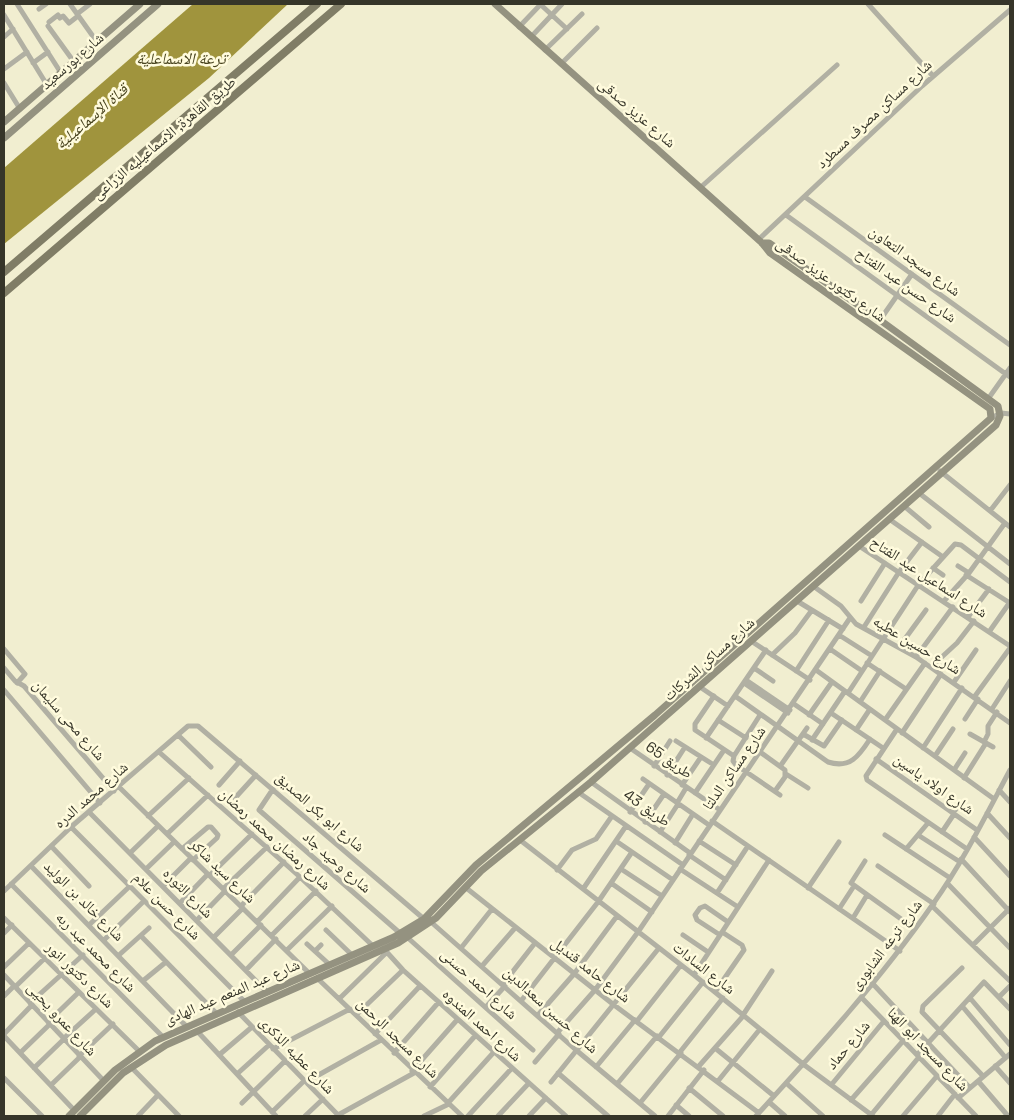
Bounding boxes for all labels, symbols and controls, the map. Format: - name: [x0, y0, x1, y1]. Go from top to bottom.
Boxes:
- street label: شارع بورسعيد: [36, 28, 108, 94]
- water label: ترعة الاسماعلية: [136, 48, 229, 69]
- street label: شارع مساكن مصرف مسطرد: [812, 55, 936, 173]
- street label: طريق القاهرة, الاسماعيليه الزراعى: [88, 72, 240, 204]
- street label: شارع عزيز صدقى: [594, 74, 680, 152]
- water label: قناة الإسماعيلية: [50, 78, 134, 154]
- street label: شارع مسجد التعاون: [865, 221, 965, 301]
- street label: شارع دكتور عزيز صدقى: [772, 233, 890, 327]
- street label: شارع حسن عبد الفتاح: [852, 243, 960, 327]
- street label: شارع اسماعيل عبد الفتاح: [867, 532, 991, 622]
- street label: شارع حسين عطيه: [869, 611, 965, 679]
- street label: شارع مساكن الشركات: [659, 613, 759, 705]
- street label: شارع محى سليمان: [28, 675, 110, 765]
- street label: شارع مساكن الدلتا: [698, 722, 770, 814]
- street label: طريق 65: [642, 737, 696, 783]
- street label: شارع اولاد ياسين: [890, 749, 978, 819]
- street label: شارع محمد الدره: [50, 757, 132, 833]
- street label: شارع ابو بكر الصديق: [271, 768, 369, 856]
- street label: شارع رمضان محمد رمضان: [215, 783, 335, 895]
- street label: طريق 43: [620, 785, 675, 831]
- street label: شارع وحيد جاد: [298, 827, 376, 897]
- street label: شارع سيد شاكر: [185, 834, 260, 908]
- street label: شارع خالد بن الوليد: [39, 856, 129, 946]
- street label: شارع الثوره: [158, 863, 218, 923]
- street label: شارع حسن علام: [129, 868, 205, 944]
- street label: شارع ترعه الشابورى: [845, 896, 927, 994]
- street label: شارع محمد عبد ربه: [51, 907, 141, 997]
- street label: شارع حامد قنديل: [547, 933, 635, 1007]
- street label: شارع دكتور انور: [41, 937, 118, 1013]
- street label: شارع السادات: [669, 937, 739, 999]
- street label: شارع احمد حسنى: [436, 944, 522, 1024]
- street label: شارع عبد المنعم عبد الهادى: [161, 954, 303, 1030]
- street label: شارع حسين سعدالدين: [499, 962, 603, 1058]
- street label: شارع عمرو يحيى: [23, 978, 101, 1060]
- street label: شارع احمد المندوه: [438, 984, 526, 1066]
- street label: شارع مسجد الرحمن: [352, 993, 444, 1083]
- street label: شارع مسجد ابو الهنا: [883, 1003, 973, 1095]
- street label: شارع عطيه الذكرى: [255, 1012, 339, 1098]
- street label: شارع حماد: [822, 1016, 874, 1074]

